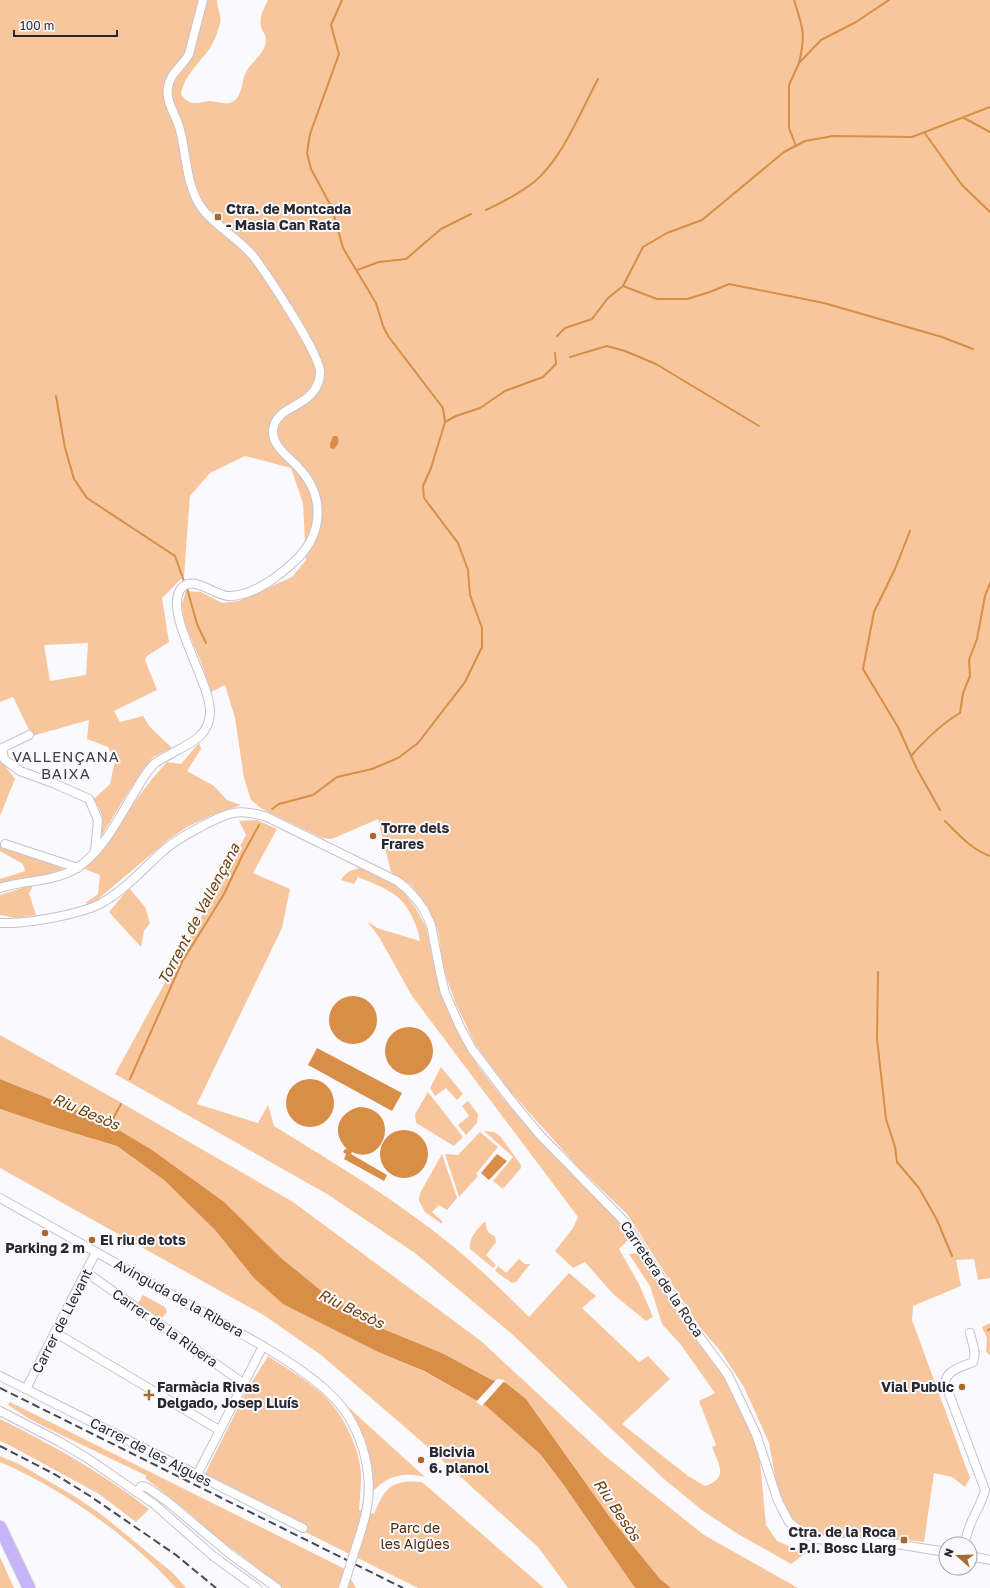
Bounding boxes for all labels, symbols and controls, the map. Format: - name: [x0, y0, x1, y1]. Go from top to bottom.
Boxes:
- scale bar: [14, 12, 117, 38]
- text: 100 m: [20, 18, 54, 33]
- place label: Ctra. de Montcada - Masia Can Rata: [226, 200, 351, 233]
- marker: Ctra. de Montcada - Masia Can Rata: [213, 212, 223, 222]
- district label: VALLENÇANA BAIXA: [12, 747, 120, 782]
- place label: Torre dels Frares: [381, 819, 449, 852]
- marker: Torre dels Frares: [368, 831, 378, 841]
- water label: Torrent de Vallençana: [153, 840, 244, 988]
- water label: Riu Besòs: [50, 1089, 123, 1134]
- street label: Carretera de la Roca: [617, 1217, 708, 1340]
- marker: Parking 2 m: [40, 1228, 50, 1238]
- place label: El riu de tots: [100, 1231, 186, 1248]
- marker: El riu de tots: [87, 1235, 97, 1245]
- place label: Parking 2 m: [5, 1239, 85, 1256]
- street label: Avinguda de la Ribera: [112, 1255, 247, 1340]
- street label: Carrer de Llevant: [28, 1266, 95, 1376]
- street label: Carrer de la Ribera: [109, 1285, 221, 1370]
- water label: Riu Besòs: [316, 1285, 388, 1332]
- place label: Farmàcia Rivas Delgado, Josep Lluís: [157, 1378, 299, 1411]
- place label: Vial Public: [881, 1378, 954, 1395]
- marker: Vial Public: [957, 1382, 967, 1392]
- marker: Farmàcia Rivas Delgado, Josep Lluís: [144, 1390, 154, 1400]
- street label: Carrer de les Aigues: [87, 1413, 215, 1490]
- place label: Bicivia 6. planol: [429, 1443, 489, 1476]
- marker: Bicivia 6. planol: [416, 1455, 426, 1465]
- water label: Riu Besòs: [591, 1475, 646, 1545]
- park label: Parc de les Aigües: [380, 1519, 450, 1552]
- place label: Ctra. de la Roca - P.I. Bosc Llarg: [788, 1523, 896, 1556]
- marker: Ctra. de la Roca - P.I. Bosc Llarg: [899, 1535, 909, 1545]
- north arrow: [938, 1536, 978, 1576]
- text: N: [941, 1546, 956, 1559]

